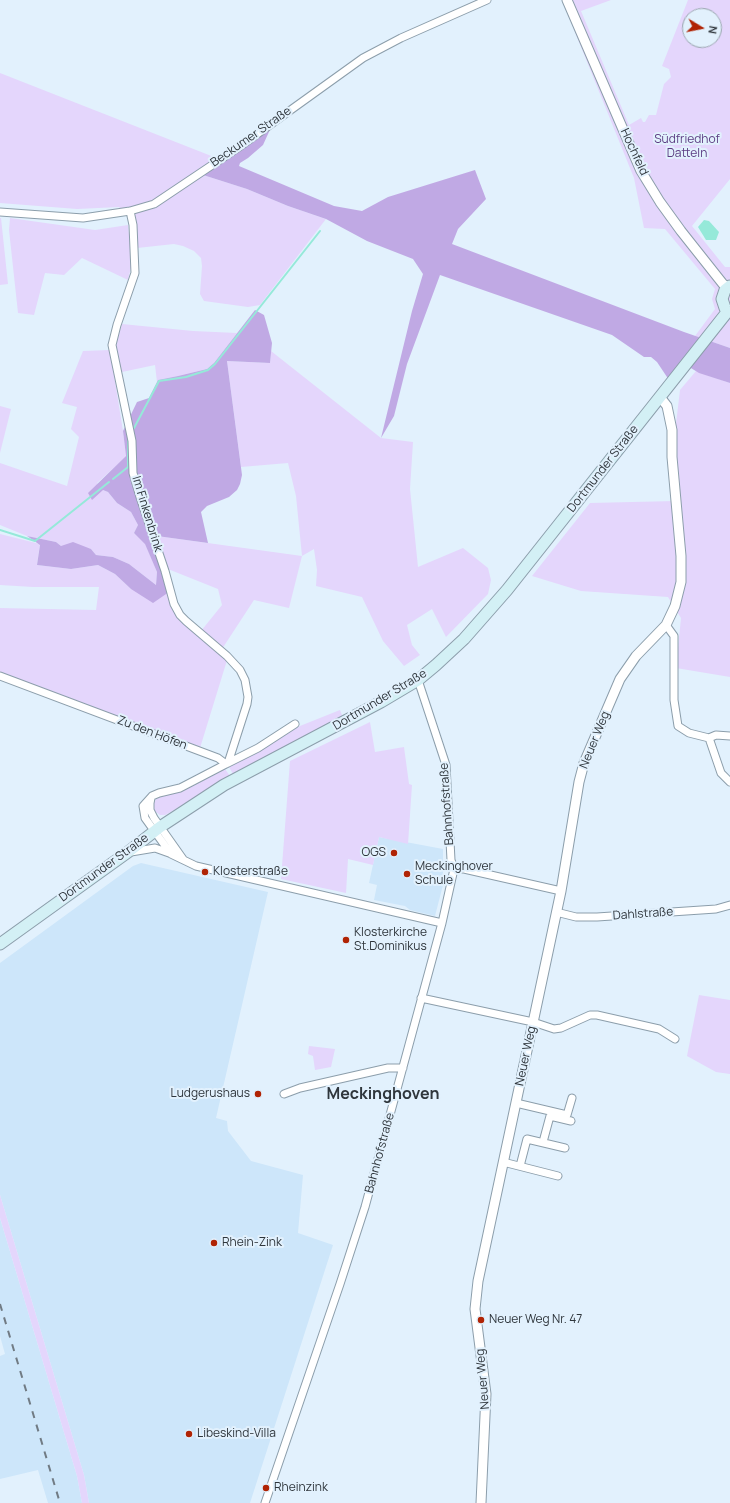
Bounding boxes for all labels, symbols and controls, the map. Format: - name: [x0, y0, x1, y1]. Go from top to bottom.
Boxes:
- north arrow: [682, 8, 722, 48]
- text: N: [705, 25, 721, 35]
- street label: Beckumer Straße: [208, 104, 294, 170]
- street label: Hochfeld: [617, 126, 651, 178]
- park label: Südfriedhof Datteln: [654, 133, 720, 161]
- street label: Dortmunder Straße: [564, 423, 642, 515]
- street label: Im Finkenbrink: [129, 474, 165, 554]
- street label: Dortmunder Straße: [331, 666, 429, 734]
- street label: Neuer Weg: [577, 709, 613, 771]
- street label: Zu den Höfen: [115, 713, 189, 753]
- street label: Bahnhofstraße: [437, 762, 457, 846]
- street label: Dortmunder Straße: [57, 831, 151, 905]
- place label: OGS: [361, 846, 386, 860]
- marker: OGS: [389, 848, 399, 858]
- place label: Meckinghover Schule: [415, 860, 493, 888]
- place label: Klosterstraße: [213, 865, 288, 879]
- marker: Klosterstraße: [200, 867, 210, 877]
- marker: Meckinghover Schule: [402, 869, 412, 879]
- street label: Dahlstraße: [612, 905, 674, 923]
- place label: Klosterkirche St.Dominikus: [354, 926, 427, 954]
- marker: Klosterkirche St.Dominikus: [341, 935, 351, 945]
- street label: Neuer Weg: [513, 1025, 539, 1087]
- district label: Meckinghoven: [327, 1085, 439, 1105]
- place label: Ludgerushaus: [171, 1087, 250, 1101]
- marker: Ludgerushaus: [253, 1089, 263, 1099]
- street label: Bahnhofstraße: [362, 1111, 398, 1195]
- place label: Rhein-Zink: [222, 1236, 282, 1250]
- marker: Rhein-Zink: [209, 1238, 219, 1248]
- place label: Neuer Weg Nr. 47: [489, 1313, 582, 1327]
- marker: Neuer Weg Nr. 47: [476, 1315, 486, 1325]
- street label: Neuer Weg: [473, 1348, 493, 1410]
- place label: Libeskind-Villa: [197, 1427, 276, 1441]
- marker: Libeskind-Villa: [184, 1429, 194, 1439]
- place label: Rheinzink: [274, 1481, 328, 1495]
- marker: Rheinzink: [261, 1483, 271, 1493]

